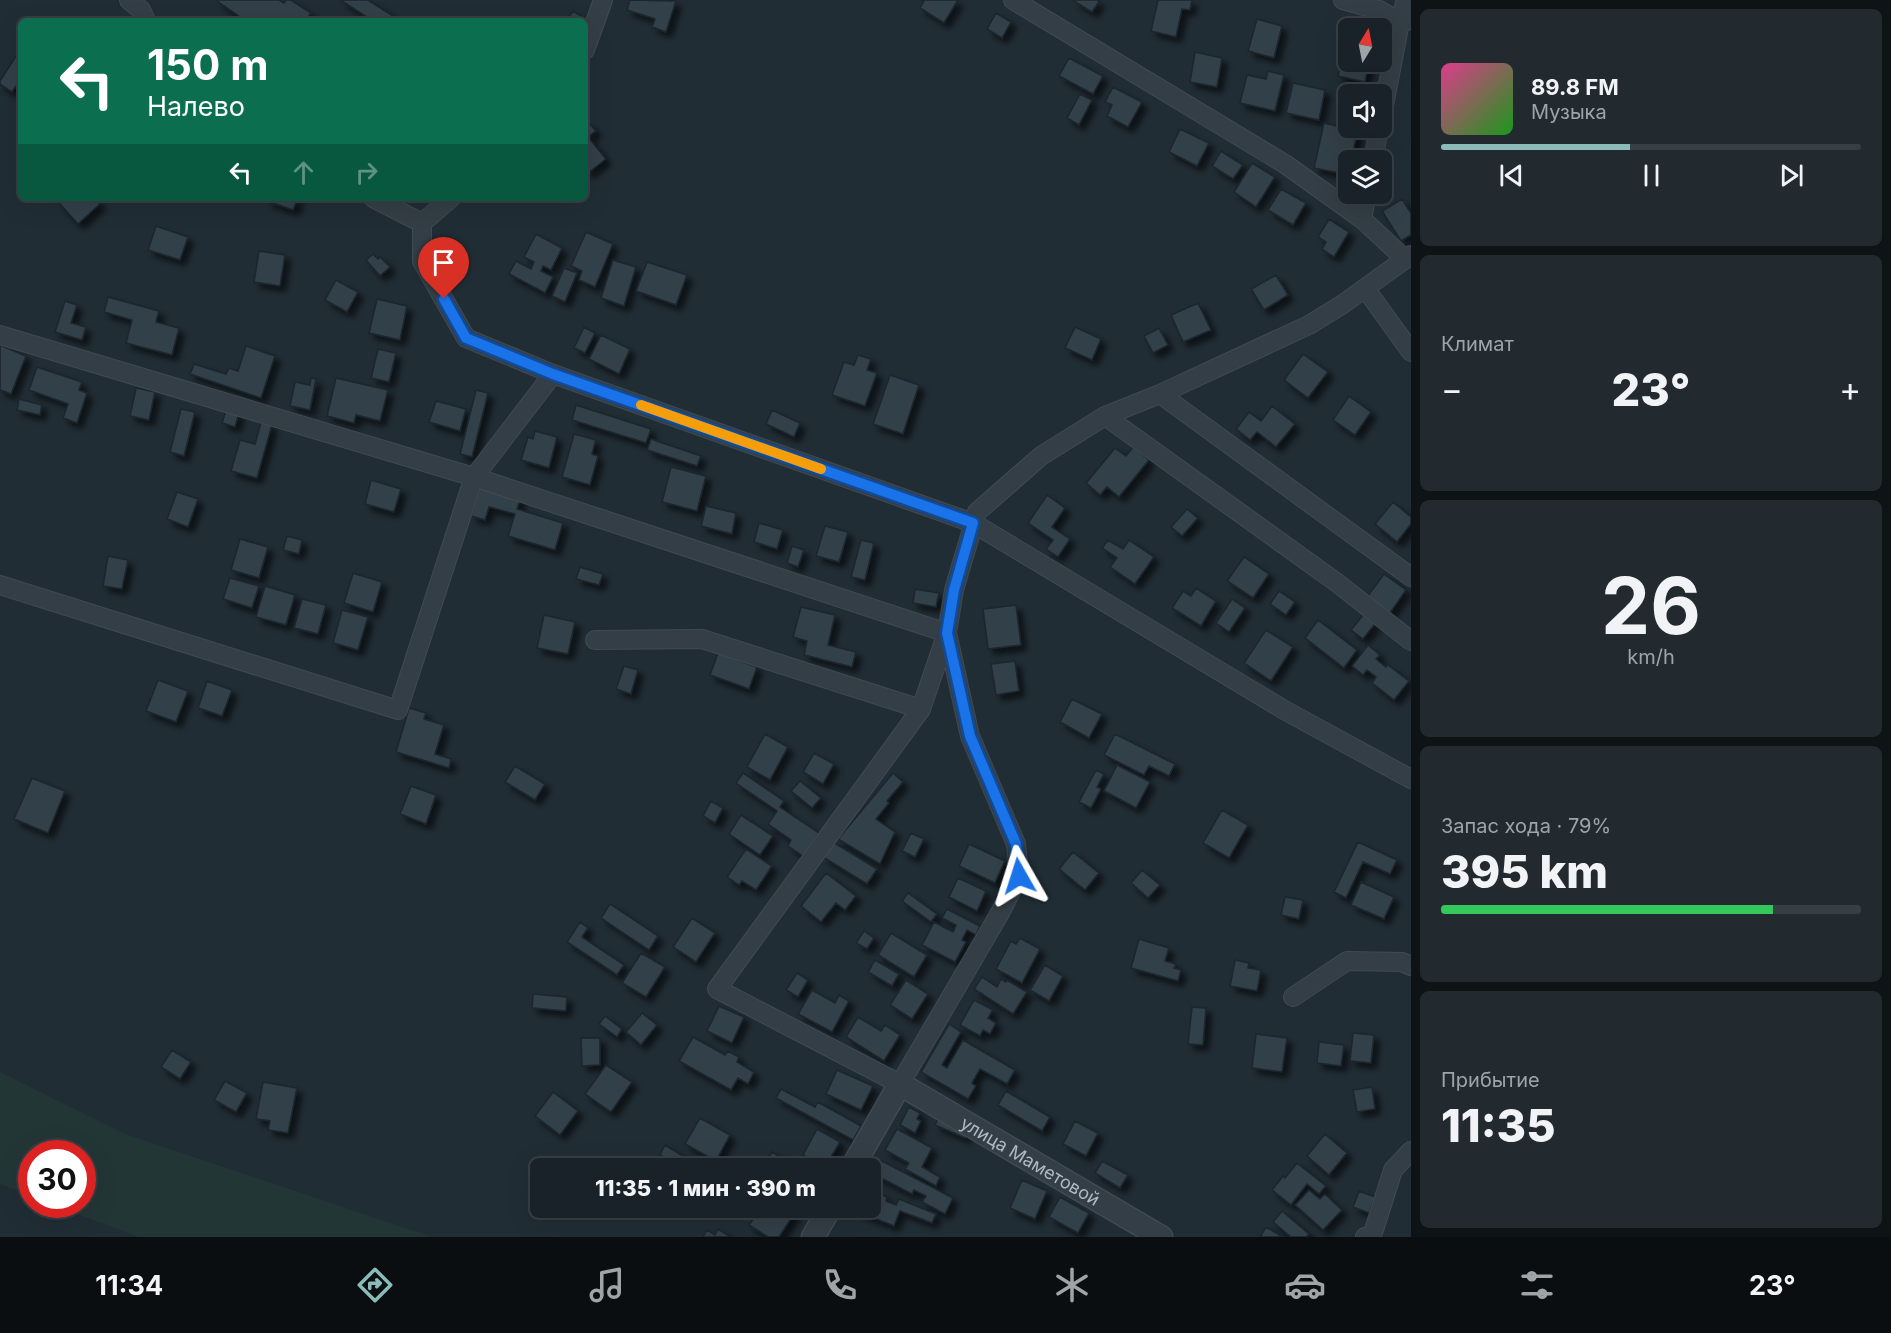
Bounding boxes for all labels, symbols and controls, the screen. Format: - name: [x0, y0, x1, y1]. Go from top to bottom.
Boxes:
- north arrow: [1338, 18, 1392, 72]
- map controls: [1338, 18, 1392, 204]
- text: 150 m: [147, 39, 269, 90]
- icon: left: [48, 42, 126, 120]
- text: 89.8 FM: [1531, 74, 1619, 100]
- button: sound: [1338, 84, 1392, 138]
- text: Налево: [147, 90, 245, 123]
- text: Музыка: [1531, 100, 1607, 124]
- button: layers: [1338, 150, 1392, 204]
- icon: left: [224, 156, 257, 189]
- icon: ahead: [287, 156, 320, 189]
- icon: right: [350, 156, 383, 189]
- icon: previous: [1495, 159, 1528, 192]
- icon: pause: [1635, 159, 1668, 192]
- icon: next: [1775, 159, 1808, 192]
- pin: [418, 237, 469, 299]
- icon: arrive: [427, 246, 460, 279]
- text: Климат: [1441, 332, 1514, 356]
- text: 23°: [1612, 362, 1690, 417]
- text: −: [1441, 369, 1463, 409]
- text: +: [1839, 369, 1861, 409]
- text: 26: [1601, 558, 1701, 653]
- text: km/h: [1627, 645, 1675, 669]
- text: Запас хода · 79%: [1441, 814, 1611, 838]
- position arrow: [987, 844, 1051, 908]
- text: 395 km: [1441, 844, 1608, 899]
- text: Прибытие: [1441, 1068, 1540, 1092]
- text: 11:35: [1441, 1098, 1555, 1153]
- street label: улица Маметовой: [957, 1112, 1104, 1209]
- speed limit sign: 30: [18, 1140, 96, 1218]
- text: 11:35 · 1 мин · 390 m: [595, 1175, 816, 1201]
- icon: directions: [354, 1264, 396, 1306]
- icon: music: [586, 1264, 628, 1306]
- icon: phone: [819, 1264, 861, 1306]
- icon: climate: [1051, 1264, 1093, 1306]
- icon: car: [1284, 1264, 1326, 1306]
- icon: filters: [1516, 1264, 1558, 1306]
- text: 11:34: [95, 1269, 163, 1302]
- text: 23°: [1749, 1269, 1796, 1302]

